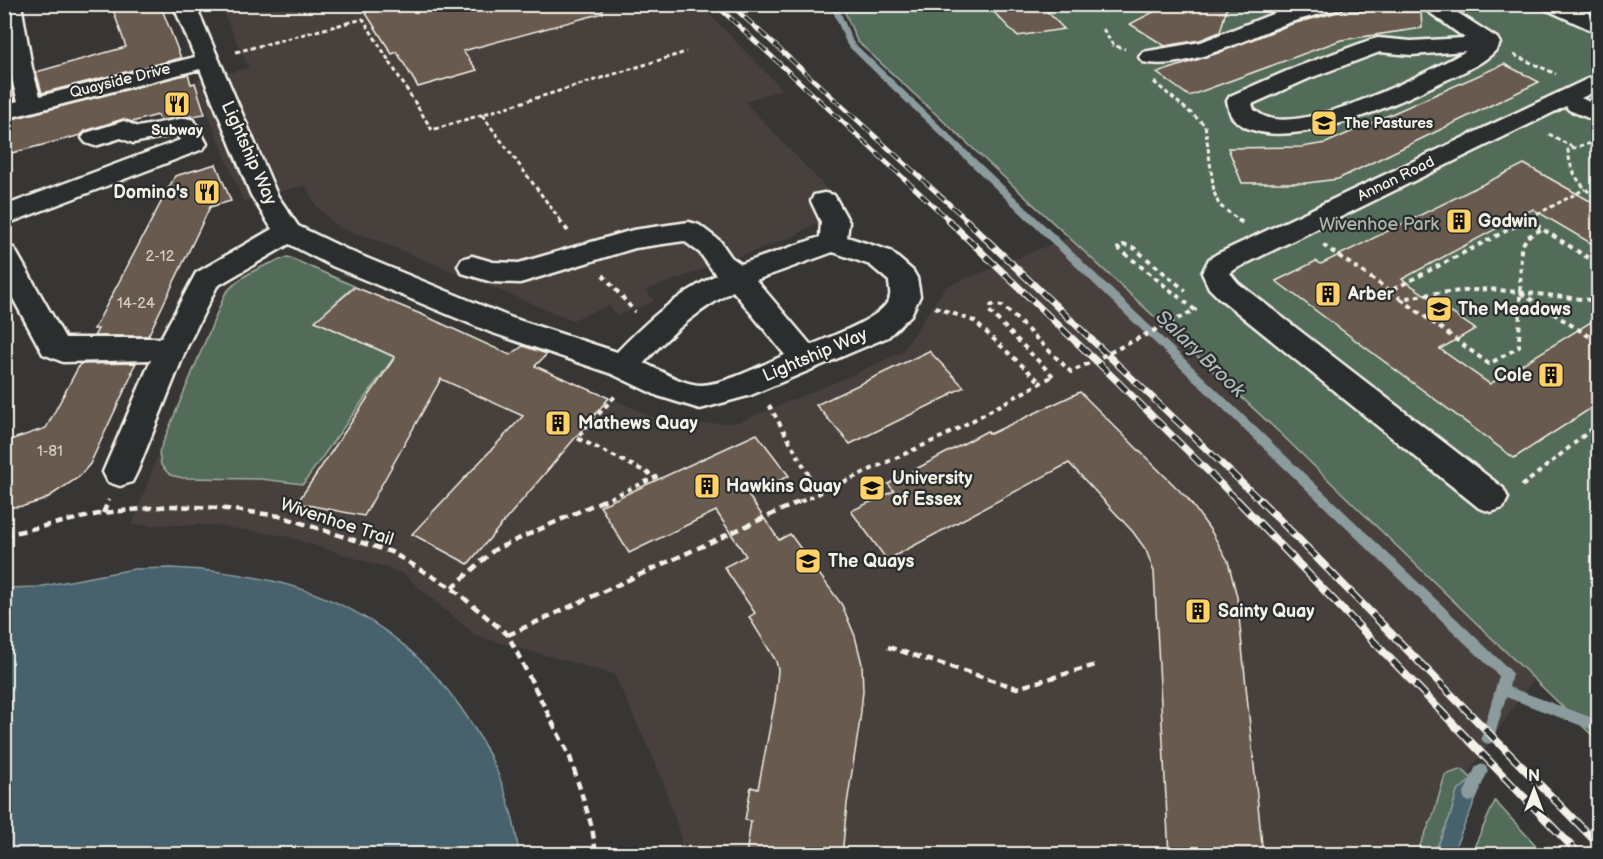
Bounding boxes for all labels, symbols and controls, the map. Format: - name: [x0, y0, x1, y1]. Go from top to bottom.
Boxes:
- street label: Quayside Drive: [68, 59, 172, 103]
- restaurant icon: Subway: [162, 89, 192, 119]
- street label: Lightship Way: [217, 98, 282, 209]
- school or university icon: The Pastures: [1309, 108, 1339, 138]
- place label: The Pastures: [1344, 114, 1433, 133]
- place label: Subway: [151, 121, 203, 140]
- street label: Annan Road: [1354, 152, 1438, 206]
- restaurant icon: Domino's: [192, 177, 222, 207]
- place label: Domino's: [113, 182, 188, 203]
- building icon: Godwin: [1444, 206, 1474, 236]
- place label: Godwin: [1478, 211, 1538, 232]
- park label: Wivenhoe Park: [1319, 214, 1439, 235]
- house number: 2-12: [146, 247, 175, 266]
- building icon: Arber: [1313, 279, 1343, 309]
- place label: Arber: [1347, 284, 1395, 305]
- house number: 14-24: [117, 294, 155, 313]
- school or university icon: The Meadows: [1424, 294, 1454, 324]
- place label: The Meadows: [1458, 299, 1571, 320]
- water label: Salary Brook: [1150, 305, 1251, 403]
- street label: Lightship Way: [760, 323, 871, 386]
- building icon: Cole: [1536, 360, 1566, 390]
- place label: Cole: [1494, 365, 1532, 386]
- building icon: Mathews Quay: [543, 408, 573, 438]
- place label: Mathews Quay: [578, 413, 699, 434]
- house number: 1-81: [37, 442, 63, 461]
- place label: University of Essex: [892, 468, 973, 510]
- building icon: Hawkins Quay: [692, 471, 722, 501]
- school or university icon: University of Essex: [857, 473, 887, 503]
- place label: Hawkins Quay: [726, 476, 842, 497]
- street label: Wivenhoe Trail: [278, 494, 396, 550]
- school or university icon: The Quays: [793, 546, 823, 576]
- place label: The Quays: [828, 551, 915, 572]
- building icon: Sainty Quay: [1183, 596, 1213, 626]
- place label: Sainty Quay: [1218, 601, 1315, 622]
- north arrow: [1504, 760, 1564, 820]
- text: N: [1528, 767, 1540, 786]

